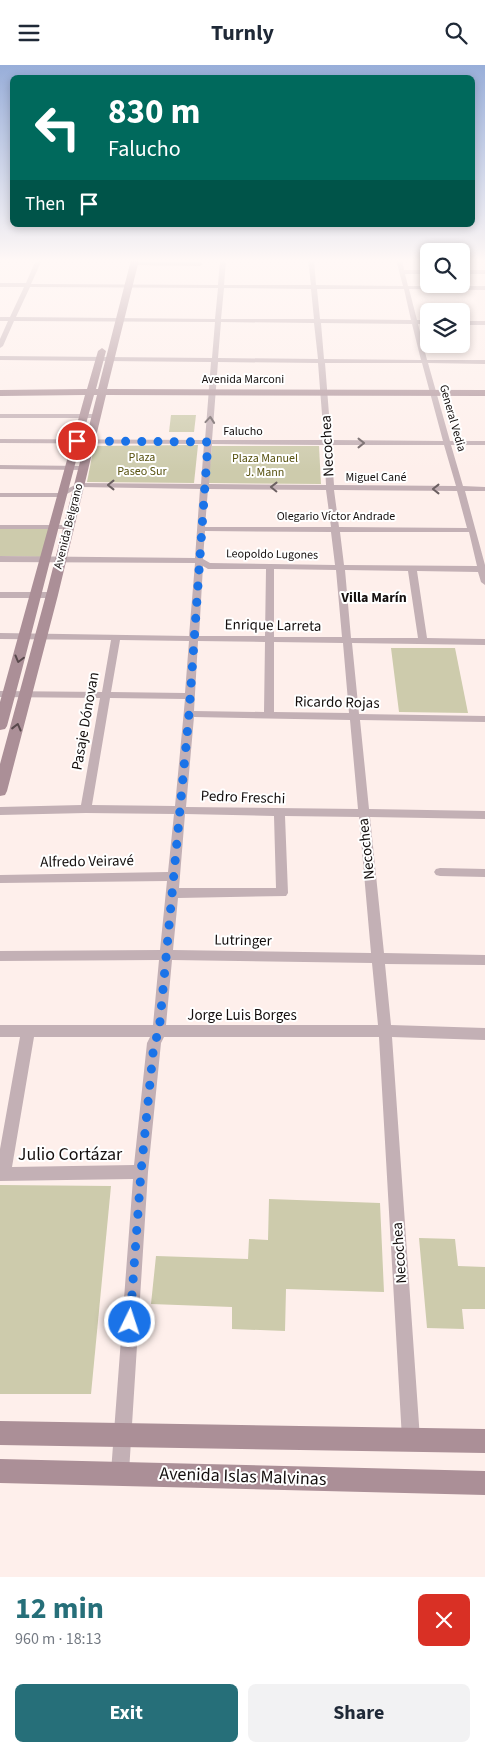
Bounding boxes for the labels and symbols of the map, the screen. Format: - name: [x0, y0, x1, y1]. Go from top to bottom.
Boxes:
- street label: Avenida Marconi: [202, 371, 284, 388]
- street label: General Vedia: [435, 383, 470, 454]
- street label: Necochea: [315, 415, 340, 477]
- one-way arrow: [204, 416, 215, 424]
- pin: [56, 420, 98, 462]
- street label: Falucho: [223, 423, 263, 440]
- one-way arrow: [358, 438, 366, 448]
- park label: Plaza Paseo Sur: [117, 449, 167, 480]
- park label: Plaza Manuel J. Mann: [232, 450, 298, 481]
- street label: Miguel Cané: [345, 469, 407, 486]
- one-way arrow: [107, 480, 115, 491]
- street label: Avenida Belgrano: [50, 482, 87, 571]
- one-way arrow: [270, 482, 278, 492]
- one-way arrow: [432, 484, 440, 494]
- street label: Olegario Víctor Andrade: [277, 508, 395, 525]
- street label: Leopoldo Lugones: [226, 545, 318, 564]
- district label: Villa Marín: [340, 588, 407, 608]
- street label: Enrique Larreta: [224, 614, 321, 637]
- one-way arrow: [14, 654, 24, 663]
- street label: Pasaje Dónovan: [67, 670, 104, 772]
- street label: Ricardo Rojas: [294, 691, 380, 714]
- one-way arrow: [11, 723, 22, 732]
- street label: Pedro Freschi: [200, 786, 286, 809]
- street label: Necochea: [353, 817, 380, 881]
- street label: Alfredo Veiravé: [40, 850, 134, 873]
- street label: Lutringer: [214, 929, 273, 952]
- street label: Jorge Luis Borges: [187, 1005, 297, 1026]
- street label: Julio Cortázar: [18, 1142, 123, 1167]
- street label: Necochea: [387, 1222, 412, 1284]
- position arrow: [103, 1295, 155, 1347]
- street label: Avenida Islas Malvinas: [159, 1461, 327, 1492]

